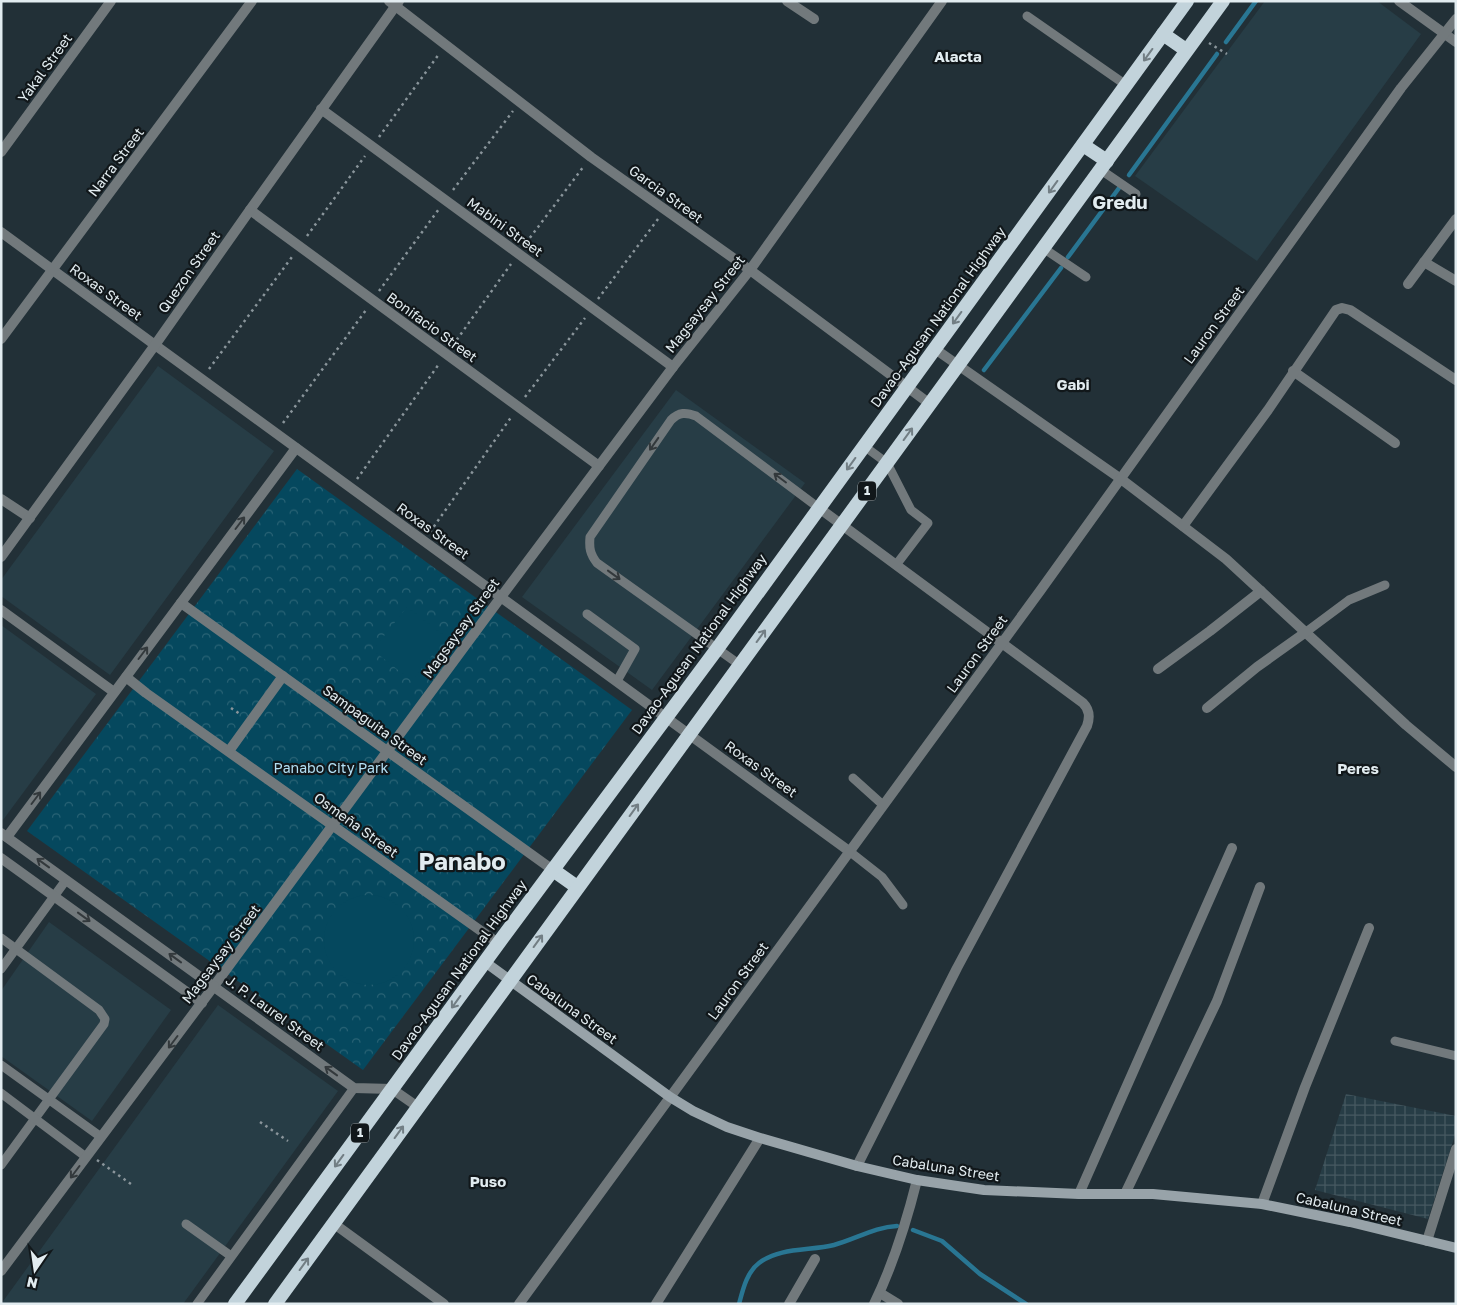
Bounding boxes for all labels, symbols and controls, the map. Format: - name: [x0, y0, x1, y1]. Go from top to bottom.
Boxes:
- street label: Yakal Street: [14, 30, 75, 105]
- district label: Alacta: [934, 47, 982, 65]
- one-way arrow: [1143, 48, 1153, 62]
- street label: Narra Street: [84, 124, 147, 200]
- street label: Garcia Street: [626, 161, 707, 226]
- one-way arrow: [1048, 180, 1058, 194]
- district label: Gredu: [1092, 190, 1148, 213]
- street label: Mabini Street: [464, 193, 547, 260]
- street label: Davao-Agusan National Highway: [866, 223, 1009, 410]
- street label: Quezon Street: [154, 227, 223, 316]
- street label: Magsaysay Street: [661, 251, 748, 356]
- street label: Roxas Street: [67, 260, 146, 324]
- street label: Lauron Street: [1180, 283, 1247, 367]
- street label: Bonifacio Street: [384, 288, 481, 365]
- one-way arrow: [952, 311, 962, 325]
- district label: Gabi: [1056, 375, 1090, 393]
- one-way arrow: [903, 427, 913, 441]
- one-way arrow: [649, 437, 659, 451]
- one-way arrow: [846, 456, 857, 470]
- one-way arrow: [774, 473, 787, 484]
- road number: 1: [858, 482, 876, 501]
- street label: Roxas Street: [394, 499, 473, 563]
- one-way arrow: [235, 517, 246, 530]
- street label: Davao-Agusan National Highway: [627, 550, 770, 737]
- one-way arrow: [607, 570, 620, 581]
- street label: Magsaysay Street: [419, 574, 503, 681]
- street label: Lauron Street: [943, 612, 1010, 696]
- one-way arrow: [756, 629, 766, 643]
- one-way arrow: [138, 647, 149, 660]
- street label: Sampaguita Street: [320, 681, 431, 768]
- street label: Roxas Street: [722, 737, 801, 801]
- park label: Panabo City Park: [274, 759, 388, 776]
- district label: Peres: [1337, 759, 1379, 777]
- street label: Osmeña Street: [311, 788, 402, 861]
- one-way arrow: [31, 791, 41, 805]
- one-way arrow: [629, 803, 639, 817]
- district label: Panabo: [418, 846, 506, 875]
- one-way arrow: [36, 858, 50, 868]
- street label: Davao-Agusan National Highway: [387, 876, 530, 1063]
- street label: Magsaysay Street: [178, 901, 263, 1006]
- one-way arrow: [76, 912, 90, 922]
- one-way arrow: [533, 934, 543, 948]
- street label: Lauron Street: [704, 939, 771, 1023]
- one-way arrow: [168, 953, 182, 963]
- street label: Cabaluna Street: [523, 970, 621, 1047]
- street label: J. P. Laurel Street: [223, 971, 328, 1054]
- one-way arrow: [451, 995, 461, 1009]
- one-way arrow: [168, 1035, 178, 1049]
- one-way arrow: [324, 1066, 338, 1076]
- road number: 1: [351, 1124, 369, 1142]
- one-way arrow: [394, 1126, 404, 1140]
- street label: Cabaluna Street: [891, 1151, 1001, 1184]
- one-way arrow: [334, 1154, 344, 1168]
- one-way arrow: [70, 1165, 81, 1178]
- district label: Puso: [470, 1172, 506, 1190]
- street label: Cabaluna Street: [1294, 1188, 1404, 1229]
- north arrow: [10, 1245, 60, 1295]
- one-way arrow: [299, 1257, 309, 1271]
- text: N: [25, 1274, 39, 1293]

